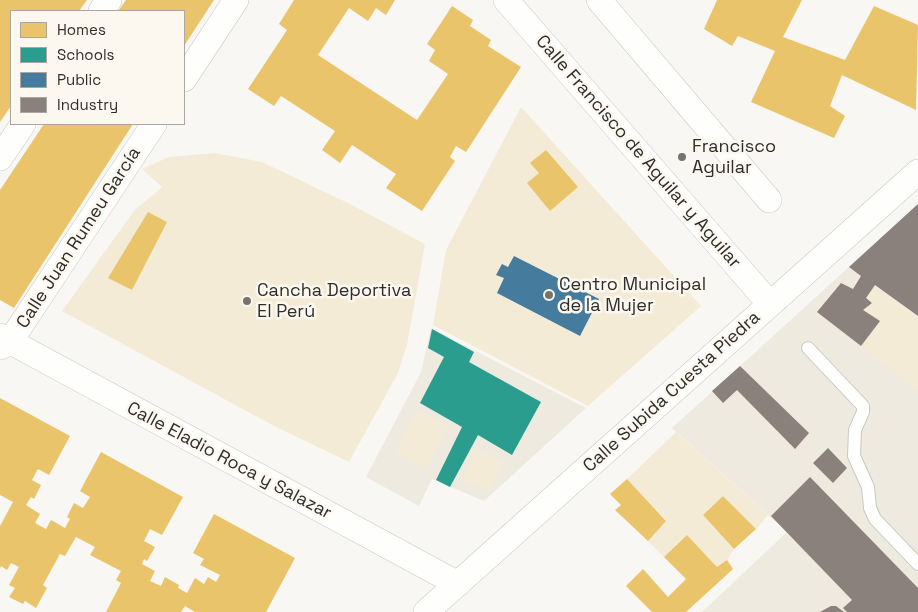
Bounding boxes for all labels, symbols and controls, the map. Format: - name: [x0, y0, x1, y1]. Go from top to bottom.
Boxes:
- legend: [10, 10, 185, 125]
- text: Homes: [57, 20, 106, 39]
- street label: Calle Francisco de Aguilar y Aguilar: [531, 31, 745, 273]
- text: Schools: [57, 45, 114, 64]
- text: Public: [57, 70, 101, 89]
- text: Industry: [57, 95, 118, 114]
- place label: Francisco Aguilar: [692, 136, 776, 178]
- street label: Calle Juan Rumeu García: [12, 143, 146, 333]
- marker: Francisco Aguilar: [676, 151, 688, 163]
- place label: Centro Municipal de la Mujer: [559, 274, 706, 316]
- place label: Cancha Deportiva El Perú: [257, 280, 411, 322]
- marker: Centro Municipal de la Mujer: [543, 289, 555, 301]
- marker: Cancha Deportiva El Perú: [241, 295, 253, 307]
- street label: Calle Subida Cuesta Piedra: [579, 307, 765, 477]
- street label: Calle Eladio Roca y Salazar: [123, 398, 335, 524]

